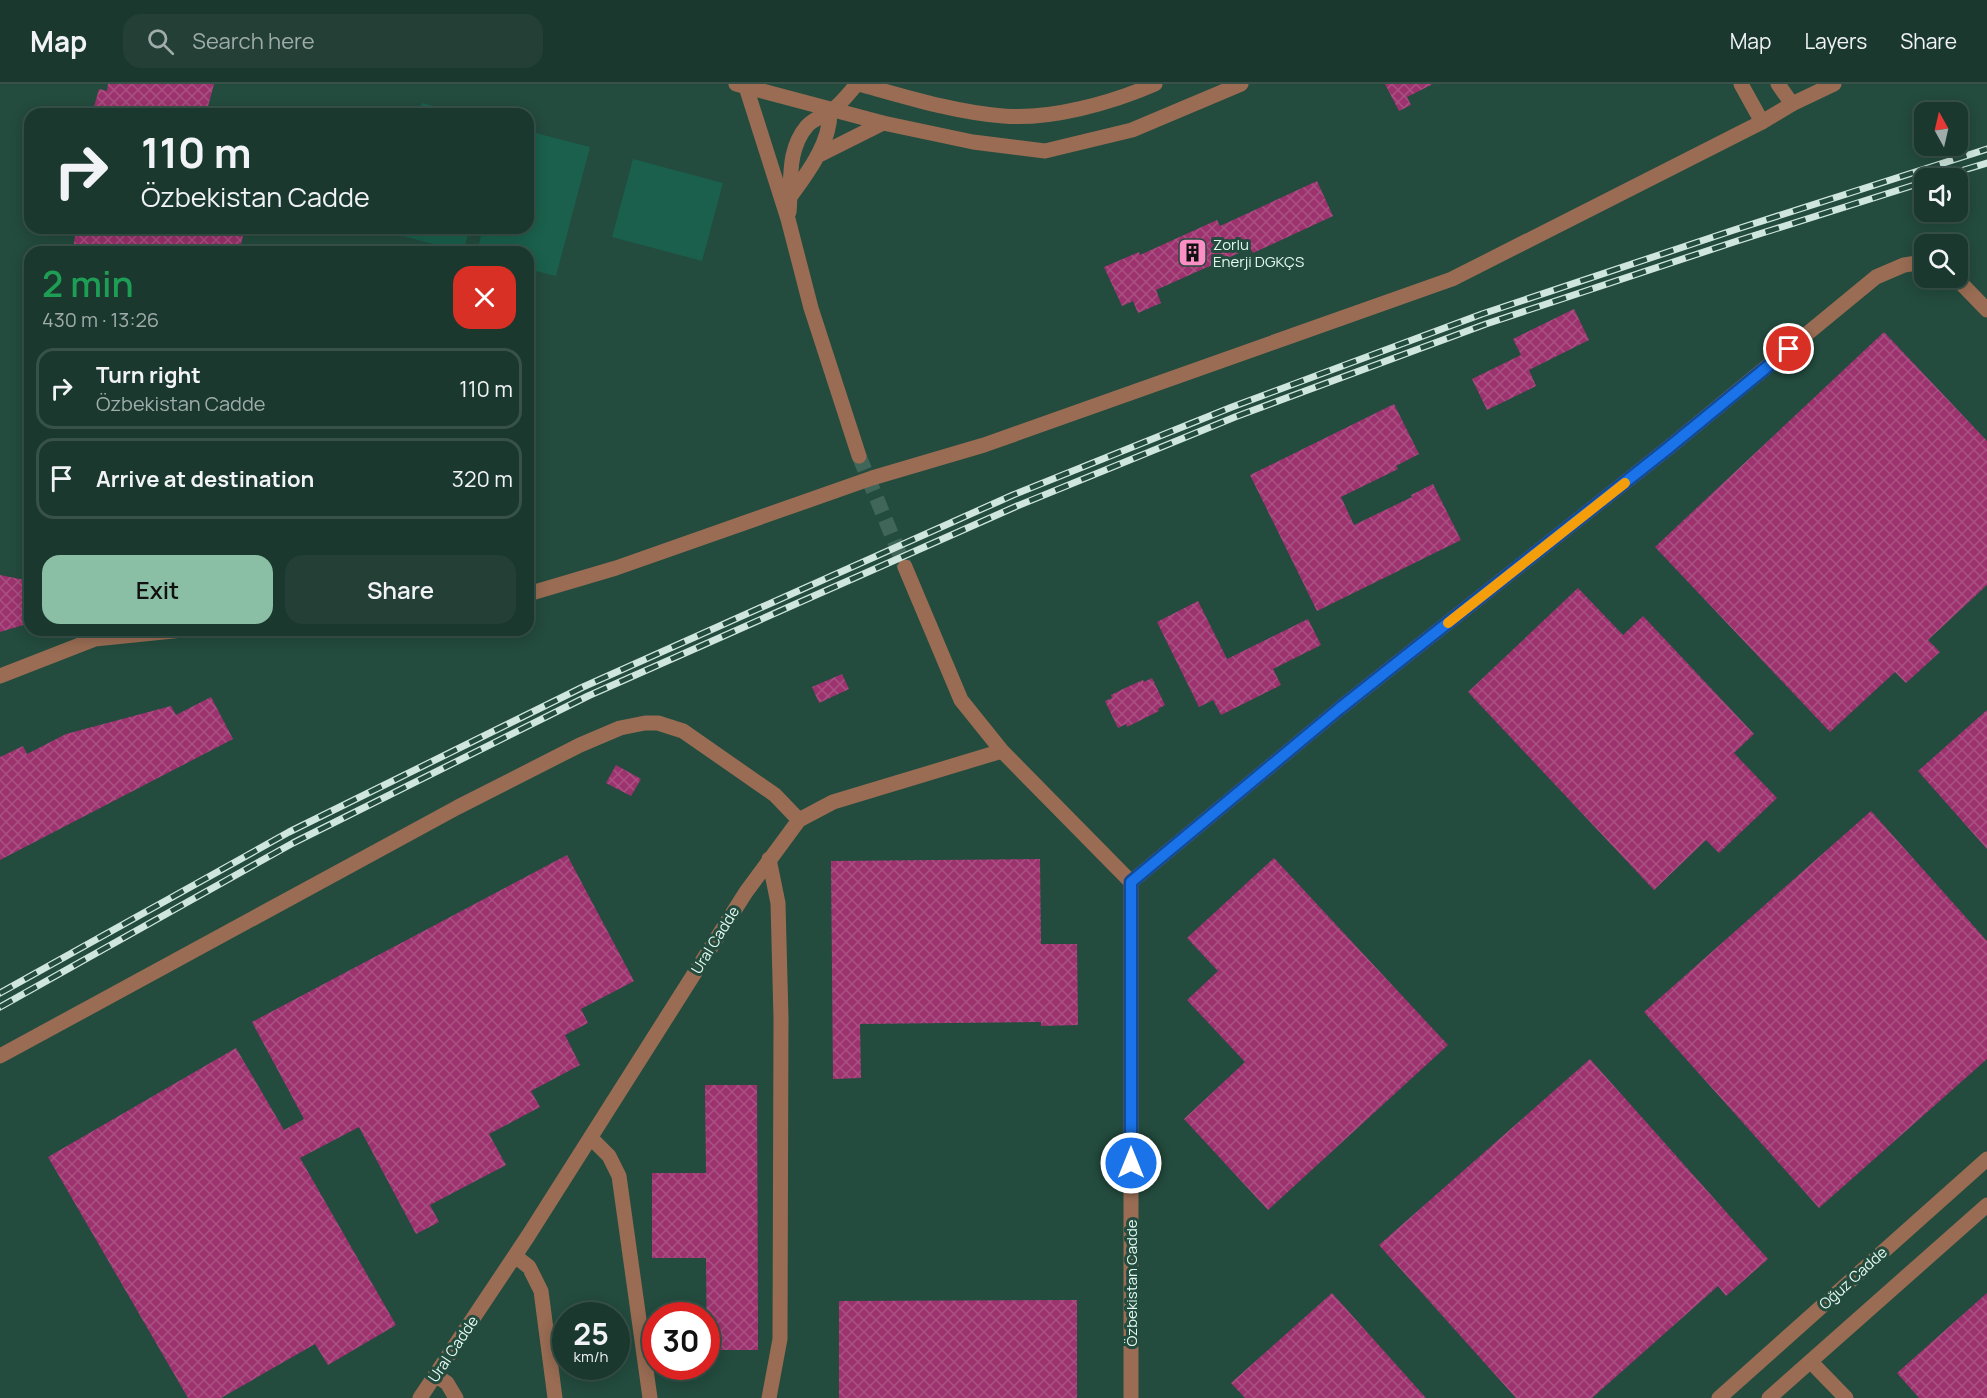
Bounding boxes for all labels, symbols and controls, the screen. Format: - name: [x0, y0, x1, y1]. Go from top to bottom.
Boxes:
- search box: [123, 14, 543, 68]
- text: Map: [30, 22, 87, 60]
- icon: search: [144, 25, 177, 58]
- text: Search here: [192, 26, 315, 56]
- text: Map: [1730, 27, 1771, 55]
- text: Layers: [1804, 27, 1867, 55]
- text: Share: [1900, 27, 1957, 55]
- north arrow: [1914, 102, 1968, 156]
- map controls: [1914, 102, 1968, 288]
- text: 110 m: [141, 123, 252, 181]
- icon: right: [42, 132, 120, 210]
- button: sound: [1914, 168, 1968, 222]
- text: Özbekistan Cadde: [141, 178, 370, 215]
- place label: Zorlu Enerji DGKÇS: [1213, 234, 1304, 272]
- button: search: [1914, 234, 1968, 288]
- building icon: Zorlu Enerji DGKÇS: [1176, 237, 1208, 269]
- text: 2 min: [42, 259, 134, 308]
- button: close: [453, 266, 516, 329]
- text: 430 m · 13:26: [42, 306, 159, 333]
- pin: [1763, 323, 1814, 374]
- icon: arrive: [1772, 332, 1805, 365]
- text: Turn right: [96, 360, 201, 390]
- icon: right: [45, 372, 78, 405]
- text: 110 m: [459, 374, 513, 404]
- text: Özbekistan Cadde: [96, 390, 266, 417]
- icon: arrive: [45, 462, 78, 495]
- text: Arrive at destination: [96, 464, 314, 494]
- text: 320 m: [452, 464, 513, 494]
- button: Exit: [42, 555, 273, 624]
- button: Share: [285, 555, 516, 624]
- street label: Ural Cadde: [686, 902, 744, 978]
- position arrow: [1099, 1131, 1163, 1195]
- street label: Özbekistan Cadde: [1121, 1219, 1142, 1347]
- street label: Oğuz Cadde: [1814, 1242, 1892, 1314]
- speed limit sign: 30: [642, 1302, 720, 1380]
- street label: Ural Cadde: [423, 1311, 483, 1386]
- text: 25: [573, 1313, 609, 1354]
- text: km/h: [574, 1346, 608, 1367]

